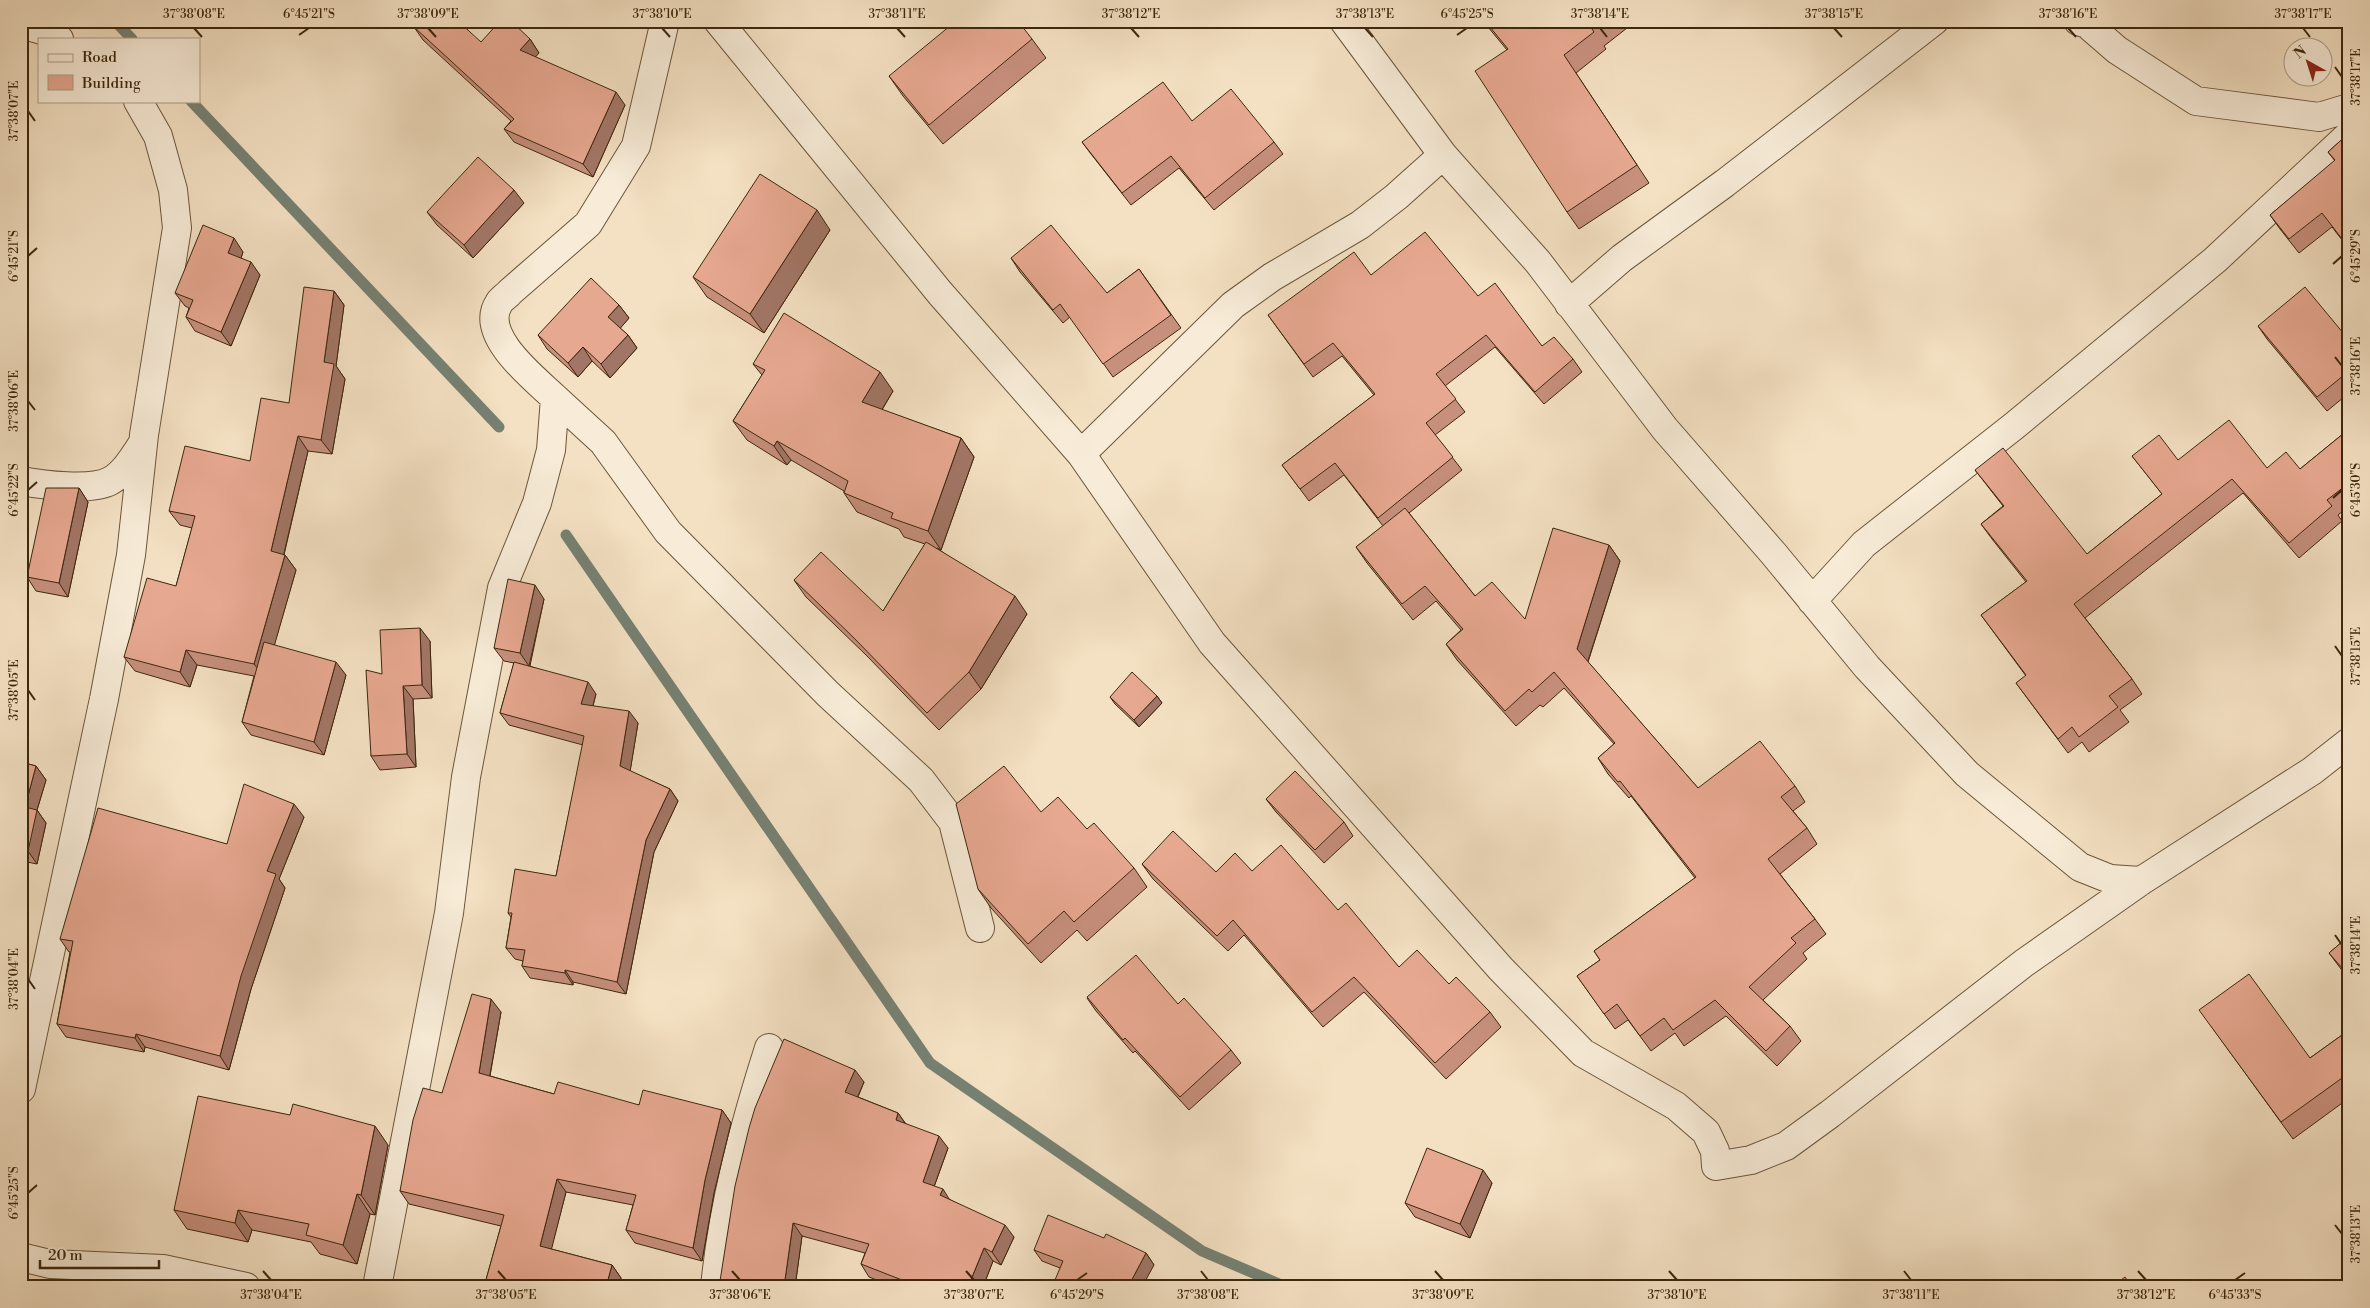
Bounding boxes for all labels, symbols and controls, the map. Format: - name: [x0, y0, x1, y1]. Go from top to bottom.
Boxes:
- text: 37°38'08"E: [163, 7, 225, 22]
- text: 6°45'21"S: [283, 7, 335, 22]
- text: 37°38'09"E: [397, 7, 459, 22]
- text: 37°38'10"E: [632, 7, 692, 22]
- text: 37°38'11"E: [868, 7, 926, 22]
- text: 37°38'12"E: [1102, 7, 1160, 22]
- text: 37°38'13"E: [1336, 7, 1394, 22]
- text: 6°45'25"S: [1440, 7, 1494, 22]
- text: 37°38'14"E: [1571, 7, 1629, 22]
- text: 37°38'15"E: [1805, 7, 1863, 22]
- text: 37°38'16"E: [2039, 7, 2097, 22]
- text: 37°38'17"E: [2274, 7, 2332, 22]
- legend: [38, 38, 200, 102]
- north arrow: [2282, 38, 2332, 88]
- text: N: [2290, 42, 2310, 63]
- text: Road: [82, 48, 117, 67]
- text: 37°38'17"E: [2349, 48, 2364, 106]
- text: Building: [81, 74, 141, 93]
- text: 37°38'07"E: [7, 81, 22, 141]
- text: 6°45'29"S: [2349, 229, 2364, 283]
- text: 6°45'21"S: [7, 230, 22, 282]
- text: 37°38'16"E: [2349, 337, 2364, 395]
- text: 37°38'06"E: [7, 370, 22, 432]
- text: 6°45'22"S: [7, 463, 22, 517]
- text: 6°45'30"S: [2349, 463, 2364, 517]
- text: 37°38'15"E: [2349, 627, 2364, 685]
- text: 37°38'05"E: [7, 659, 22, 721]
- text: 37°38'14"E: [2349, 916, 2364, 974]
- text: 37°38'04"E: [7, 948, 22, 1010]
- text: 6°45'25"S: [7, 1166, 22, 1220]
- text: 37°38'13"E: [2349, 1205, 2364, 1263]
- scale bar: [40, 1238, 159, 1270]
- text: 20 m: [48, 1246, 83, 1265]
- text: 37°38'04"E: [240, 1288, 302, 1303]
- text: 37°38'05"E: [475, 1288, 537, 1303]
- text: 37°38'06"E: [709, 1288, 771, 1303]
- text: 37°38'07"E: [944, 1288, 1004, 1303]
- text: 6°45'29"S: [1050, 1288, 1104, 1303]
- text: 37°38'08"E: [1177, 1288, 1239, 1303]
- text: 37°38'09"E: [1412, 1288, 1474, 1303]
- text: 37°38'10"E: [1647, 1288, 1707, 1303]
- text: 37°38'11"E: [1882, 1288, 1940, 1303]
- text: 37°38'12"E: [2117, 1288, 2175, 1303]
- text: 6°45'33"S: [2209, 1288, 2262, 1303]

